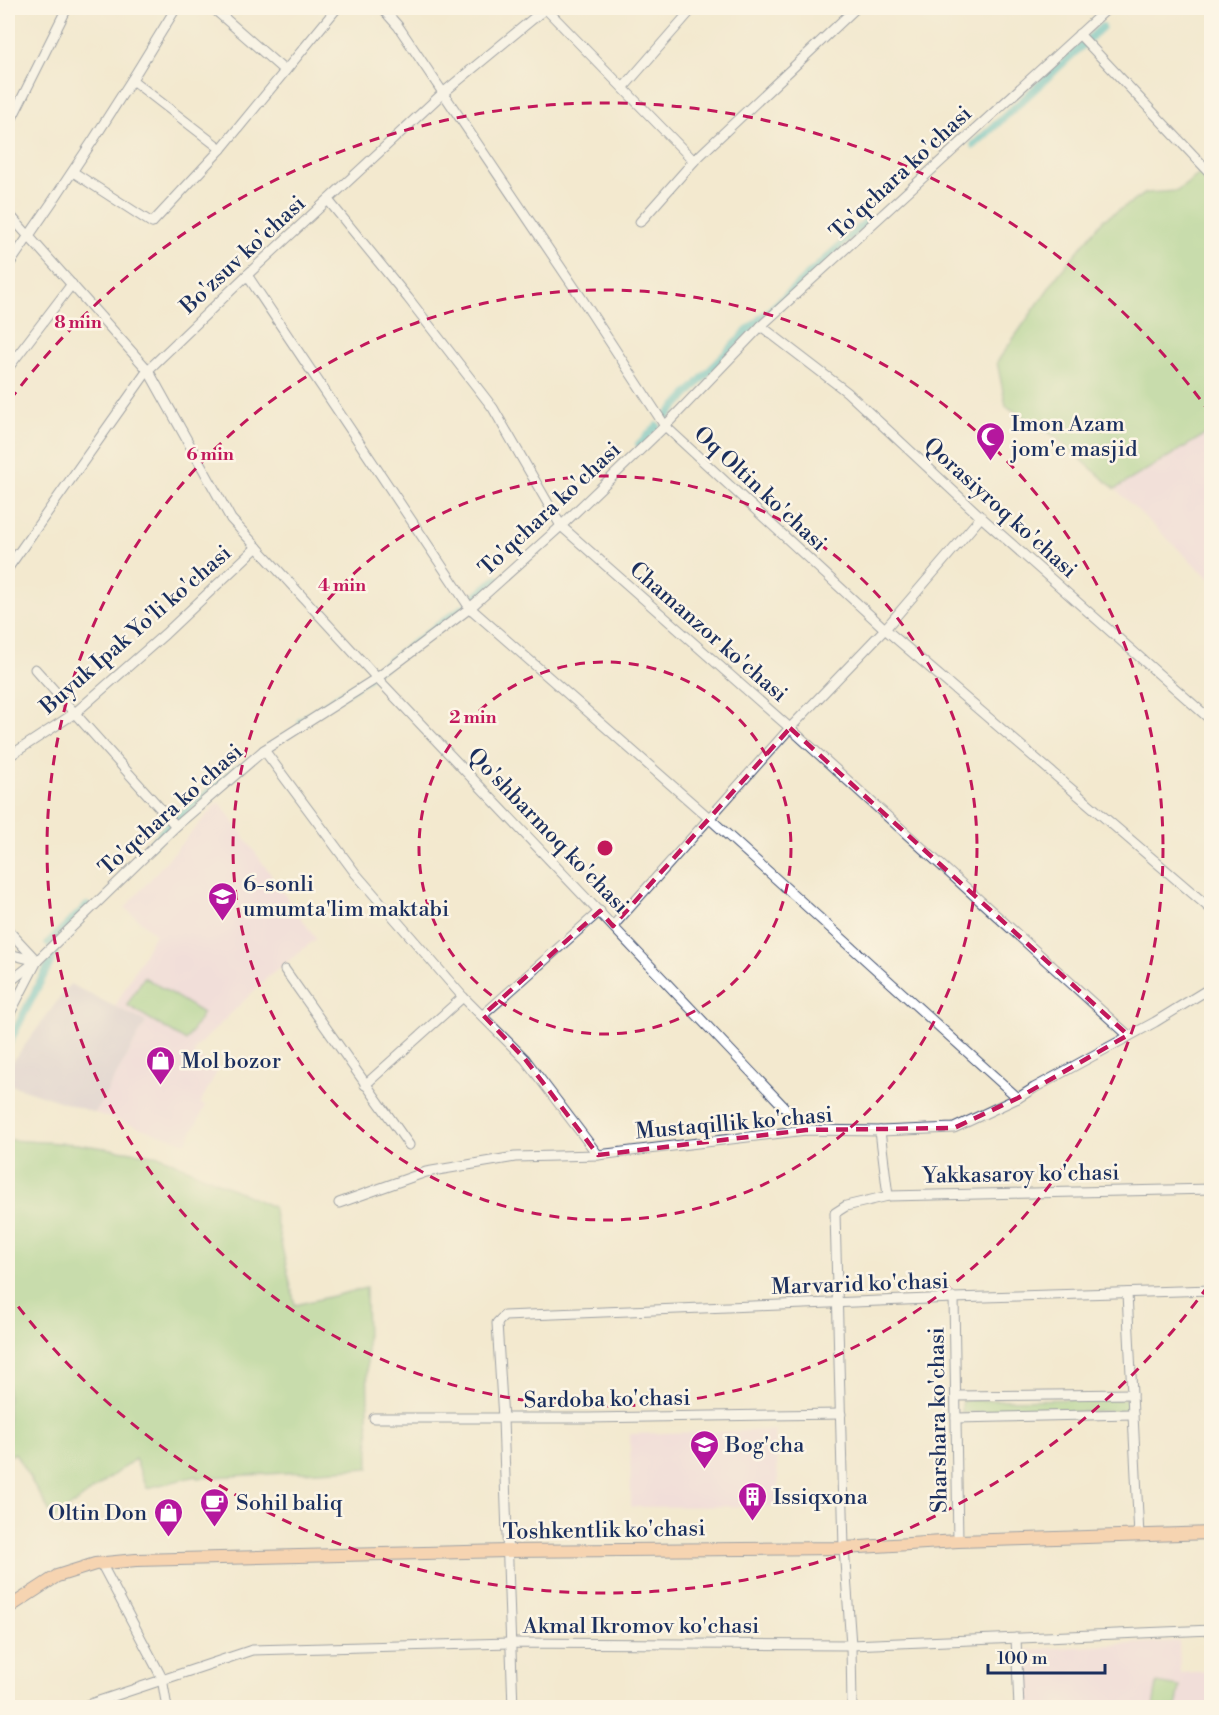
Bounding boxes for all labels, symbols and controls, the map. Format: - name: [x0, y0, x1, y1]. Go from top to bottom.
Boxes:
- street label: To'qchara ko'chasi: [824, 100, 978, 246]
- street label: Bo'zsuv ko'chasi: [174, 190, 311, 321]
- text: 8 min: [54, 311, 102, 334]
- place label: Imon Azam jom'e masjid: [1010, 411, 1138, 463]
- mosque icon: Imon Azam jom'e masjid: [974, 420, 1006, 462]
- street label: Oq Oltin ko'chasi: [688, 421, 832, 557]
- street label: Qorasiyroq ko'chasi: [918, 432, 1082, 584]
- street label: To'qchara ko'chasi: [473, 436, 627, 582]
- text: 6 min: [186, 443, 234, 466]
- street label: Buyuk Ipak Yo'li ko'chasi: [34, 540, 237, 721]
- street label: Chamanzor ko'chasi: [624, 556, 793, 708]
- text: 4 min: [318, 574, 366, 597]
- text: 2 min: [449, 706, 497, 729]
- street label: To'qchara ko'chasi: [93, 738, 249, 882]
- street label: Qo'shbarmoq ko'chasi: [462, 742, 634, 920]
- centre of rings: [595, 838, 615, 858]
- place label: 6-sonli umumta'lim maktabi: [243, 871, 449, 923]
- school or university icon: 6-sonli umumta'lim maktabi: [206, 880, 238, 922]
- shop icon: Mol bozor: [144, 1044, 176, 1086]
- place label: Mol bozor: [181, 1048, 281, 1075]
- street label: Mustaqillik ko'chasi: [634, 1101, 834, 1146]
- street label: Yakkasaroy ko'chasi: [921, 1159, 1120, 1190]
- street label: Marvarid ko'chasi: [771, 1268, 949, 1301]
- street label: Sharshara ko'chasi: [923, 1327, 954, 1513]
- street label: Sardoba ko'chasi: [523, 1385, 691, 1414]
- school or university icon: Bog'cha: [688, 1428, 720, 1470]
- place label: Bog'cha: [724, 1432, 805, 1459]
- building icon: Issiqxona: [736, 1480, 768, 1522]
- place label: Issiqxona: [773, 1484, 869, 1511]
- cafe icon: Sohil baliq: [199, 1486, 231, 1528]
- place label: Sohil baliq: [236, 1490, 343, 1517]
- shop icon: Oltin Don: [152, 1496, 184, 1538]
- place label: Oltin Don: [48, 1500, 147, 1527]
- street label: Toshkentlik ko'chasi: [503, 1515, 706, 1546]
- street label: Akmal Ikromov ko'chasi: [522, 1613, 759, 1640]
- scale bar: [988, 1637, 1105, 1675]
- text: 100 m: [997, 1647, 1048, 1670]

